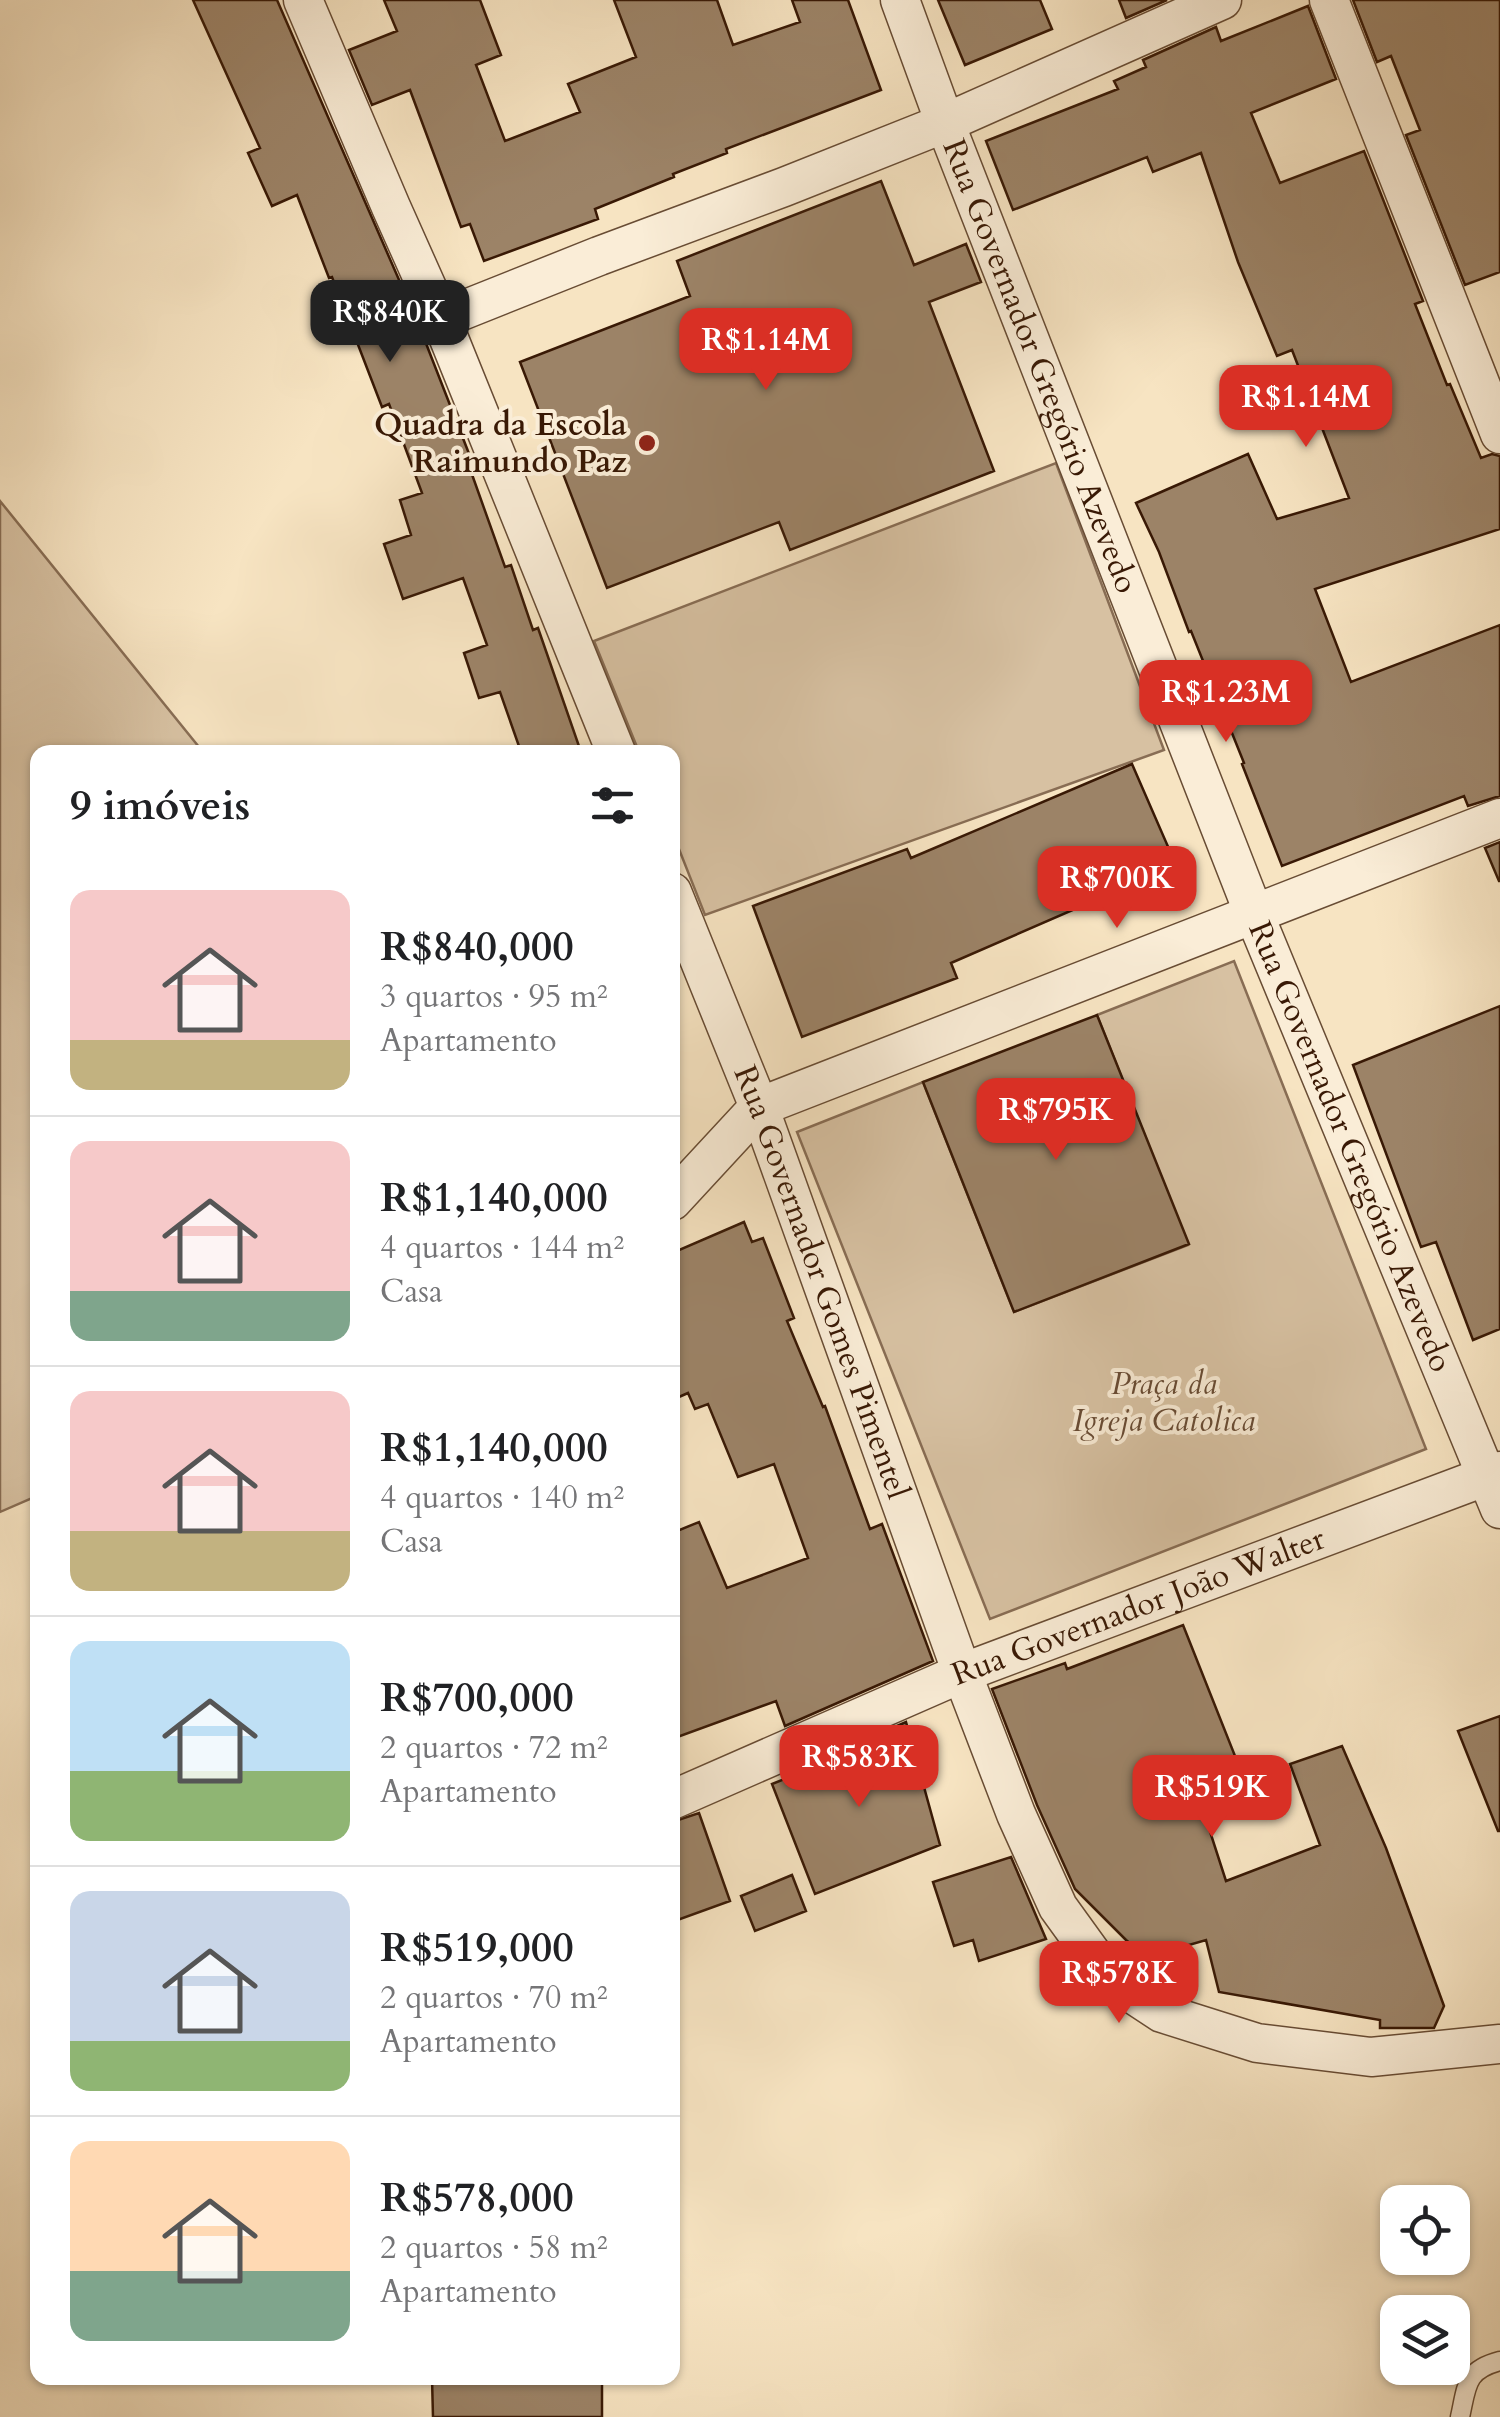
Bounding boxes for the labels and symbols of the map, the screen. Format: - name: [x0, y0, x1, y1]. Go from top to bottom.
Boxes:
- street label: Rua Governador Gregório Azevedo: [931, 133, 1148, 599]
- pin: R$840K: [309, 280, 471, 365]
- pin: R$1.14M: [674, 308, 858, 393]
- pin: R$1.14M: [1214, 365, 1398, 450]
- place label: Quadra da Escola Raimundo Paz: [374, 403, 627, 484]
- marker: Quadra da Escola Raimundo Paz: [636, 432, 658, 454]
- pin: R$1.23M: [1134, 660, 1318, 745]
- pin: R$700K: [1036, 846, 1198, 931]
- street label: Rua Governador Gregório Azevedo: [1237, 915, 1463, 1379]
- street label: Rua Governador Gomes Pimentel: [723, 1059, 920, 1505]
- pin: R$795K: [975, 1078, 1137, 1163]
- park label: Praça da Igreja Catolica: [1073, 1362, 1255, 1443]
- street label: Rua Governador João Walter: [946, 1517, 1331, 1697]
- pin: R$583K: [778, 1725, 940, 1810]
- pin: R$519K: [1131, 1755, 1293, 1840]
- pin: R$578K: [1038, 1941, 1200, 2026]

